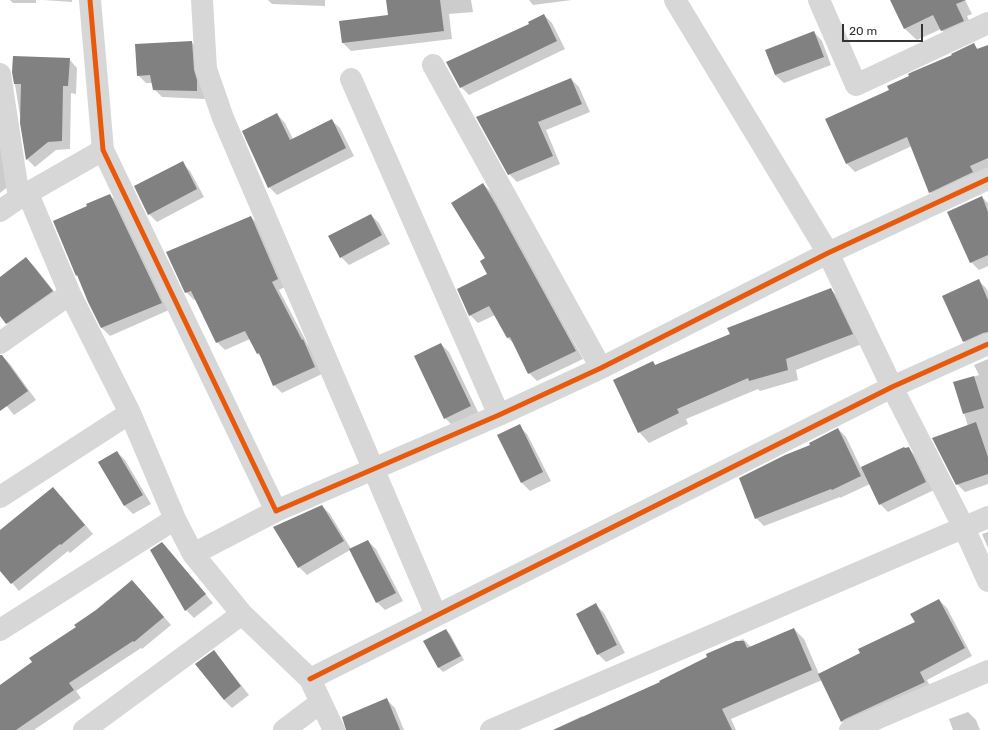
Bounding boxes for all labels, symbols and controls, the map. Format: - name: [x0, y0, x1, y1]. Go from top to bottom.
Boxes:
- scale bar: [844, 16, 925, 42]
- text: 20 m: [849, 24, 877, 38]

